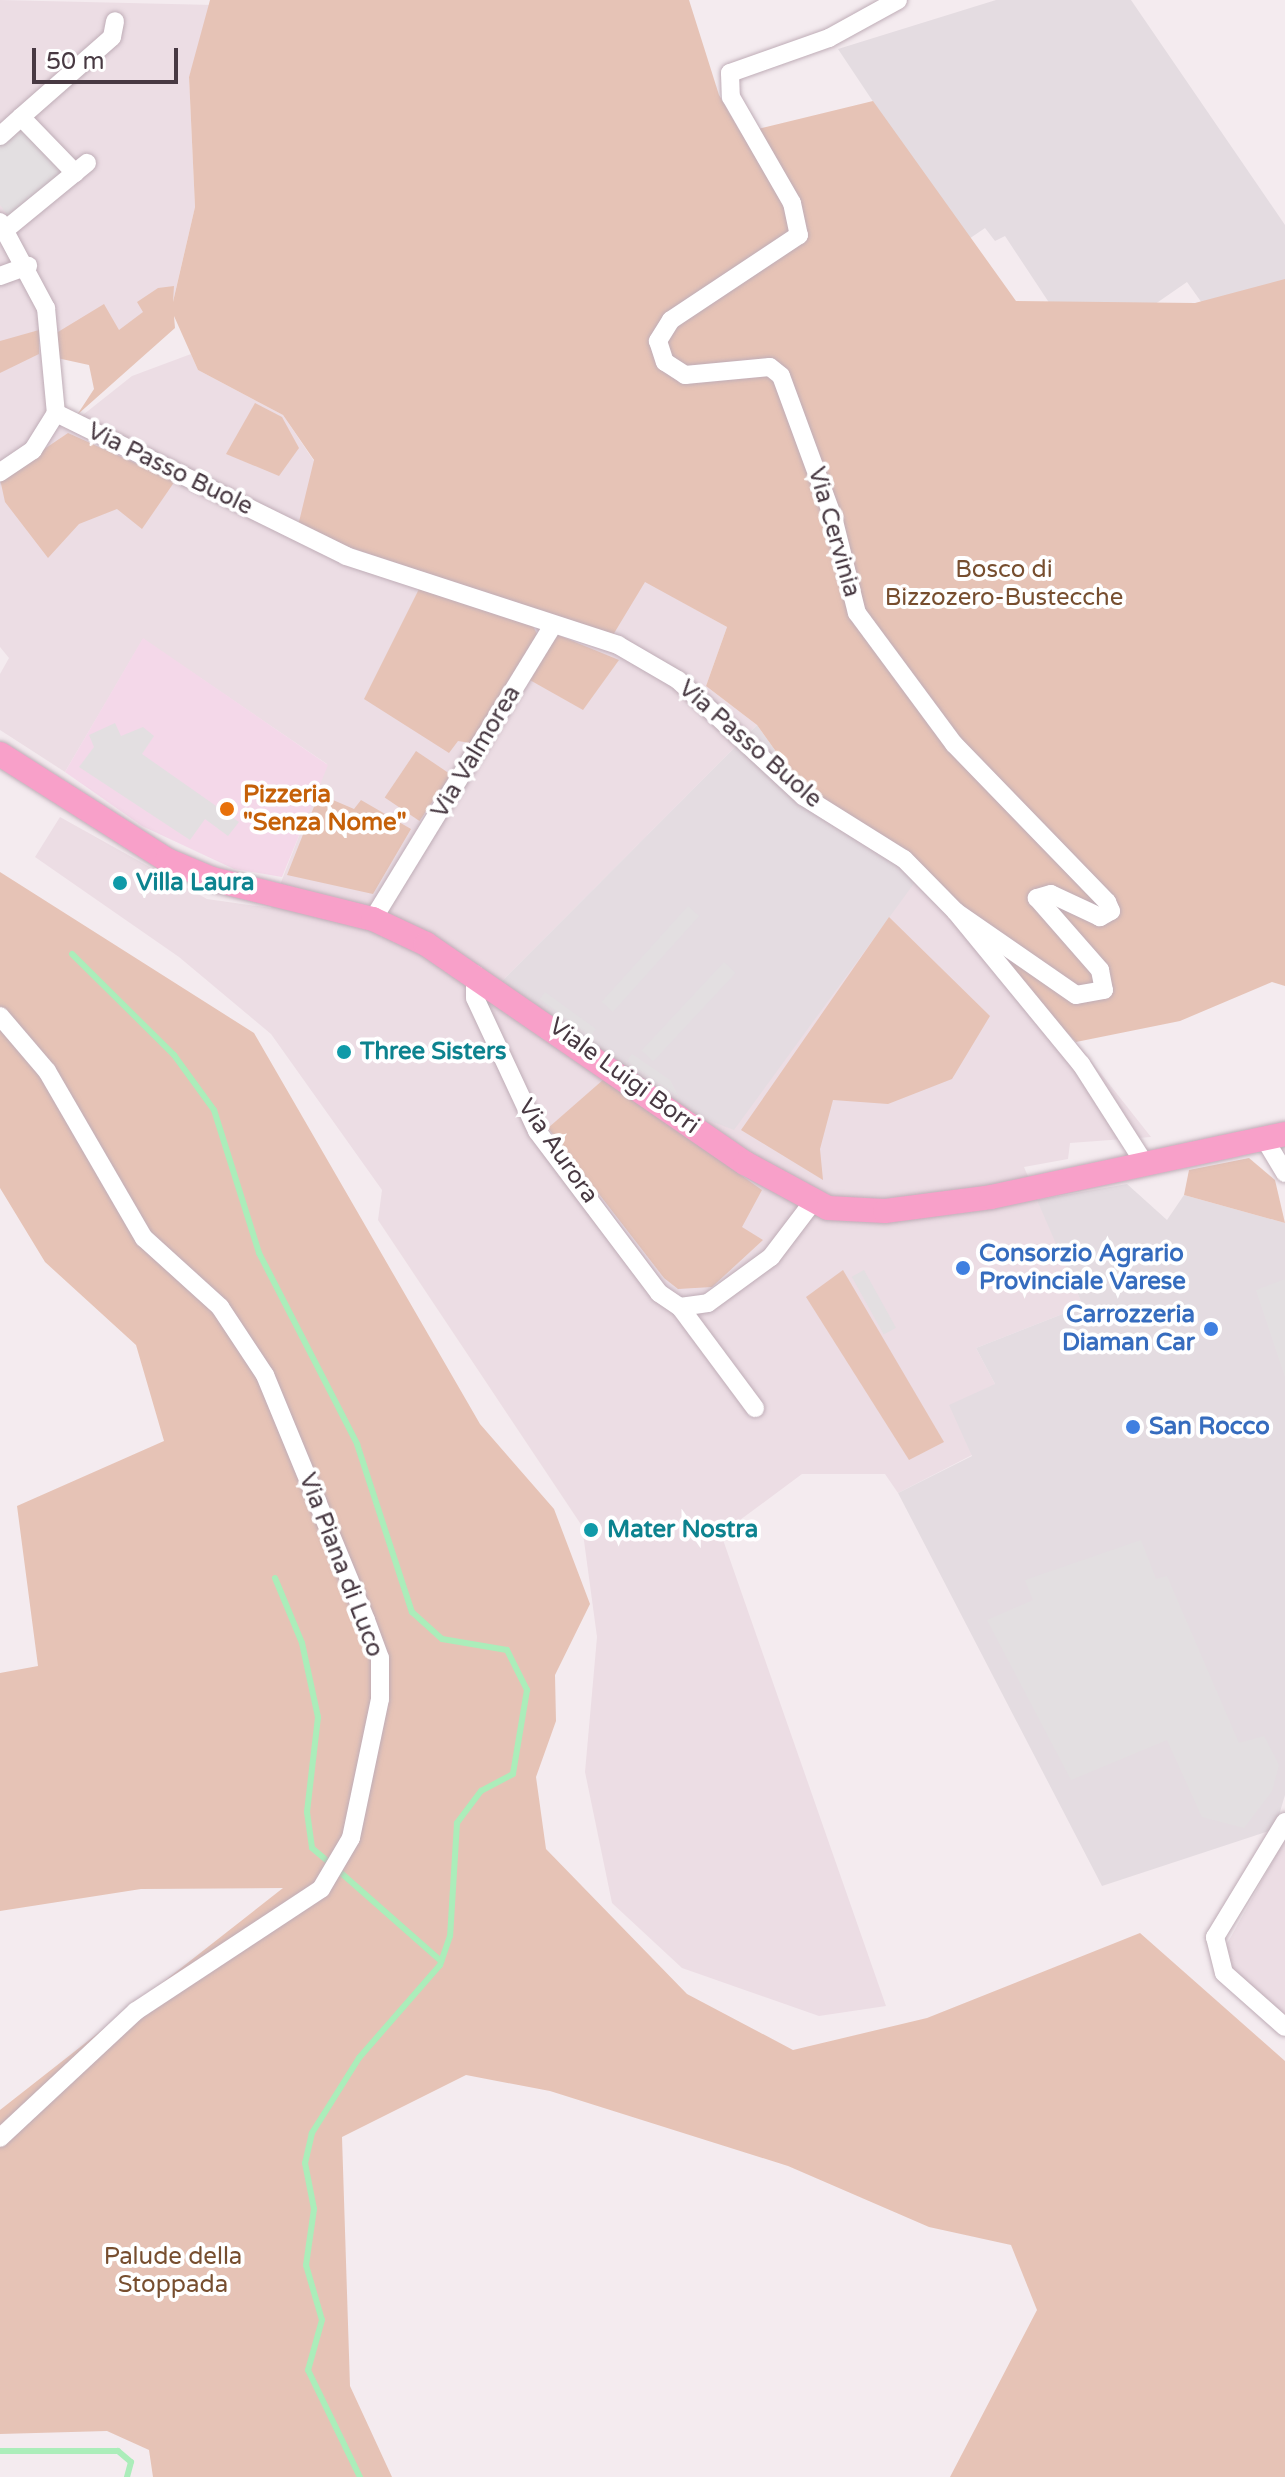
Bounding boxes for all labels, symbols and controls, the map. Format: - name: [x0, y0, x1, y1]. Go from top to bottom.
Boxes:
- scale bar: [36, 32, 182, 82]
- text: 50 m: [46, 47, 104, 76]
- street label: Via Passo Buole: [83, 417, 257, 521]
- street label: Via Cervinia: [802, 464, 866, 600]
- park label: Bosco di Bizzozero-Bustecche: [885, 556, 1123, 612]
- street label: Via Passo Buole: [673, 674, 827, 814]
- street label: Via Valmorea: [425, 681, 527, 823]
- place label: Pizzeria "Senza Nome": [243, 781, 407, 837]
- marker: Pizzeria "Senza Nome": [218, 800, 236, 818]
- place label: Villa Laura: [136, 869, 255, 897]
- marker: Villa Laura: [111, 874, 129, 892]
- street label: Viale Luigi Borri: [543, 1012, 705, 1140]
- place label: Three Sisters: [360, 1038, 507, 1066]
- marker: Three Sisters: [335, 1043, 353, 1061]
- street label: Via Aurora: [512, 1093, 604, 1209]
- place label: Consorzio Agrario Provinciale Varese: [979, 1240, 1186, 1296]
- marker: Consorzio Agrario Provinciale Varese: [954, 1259, 972, 1277]
- place label: Carrozzeria Diaman Car: [1062, 1301, 1195, 1357]
- marker: Carrozzeria Diaman Car: [1202, 1320, 1220, 1338]
- place label: San Rocco: [1149, 1413, 1270, 1441]
- marker: San Rocco: [1124, 1418, 1142, 1436]
- street label: Via Piana di Luco: [293, 1469, 389, 1661]
- place label: Mater Nostra: [607, 1516, 758, 1544]
- marker: Mater Nostra: [582, 1521, 600, 1539]
- park label: Palude della Stoppada: [104, 2243, 242, 2299]

